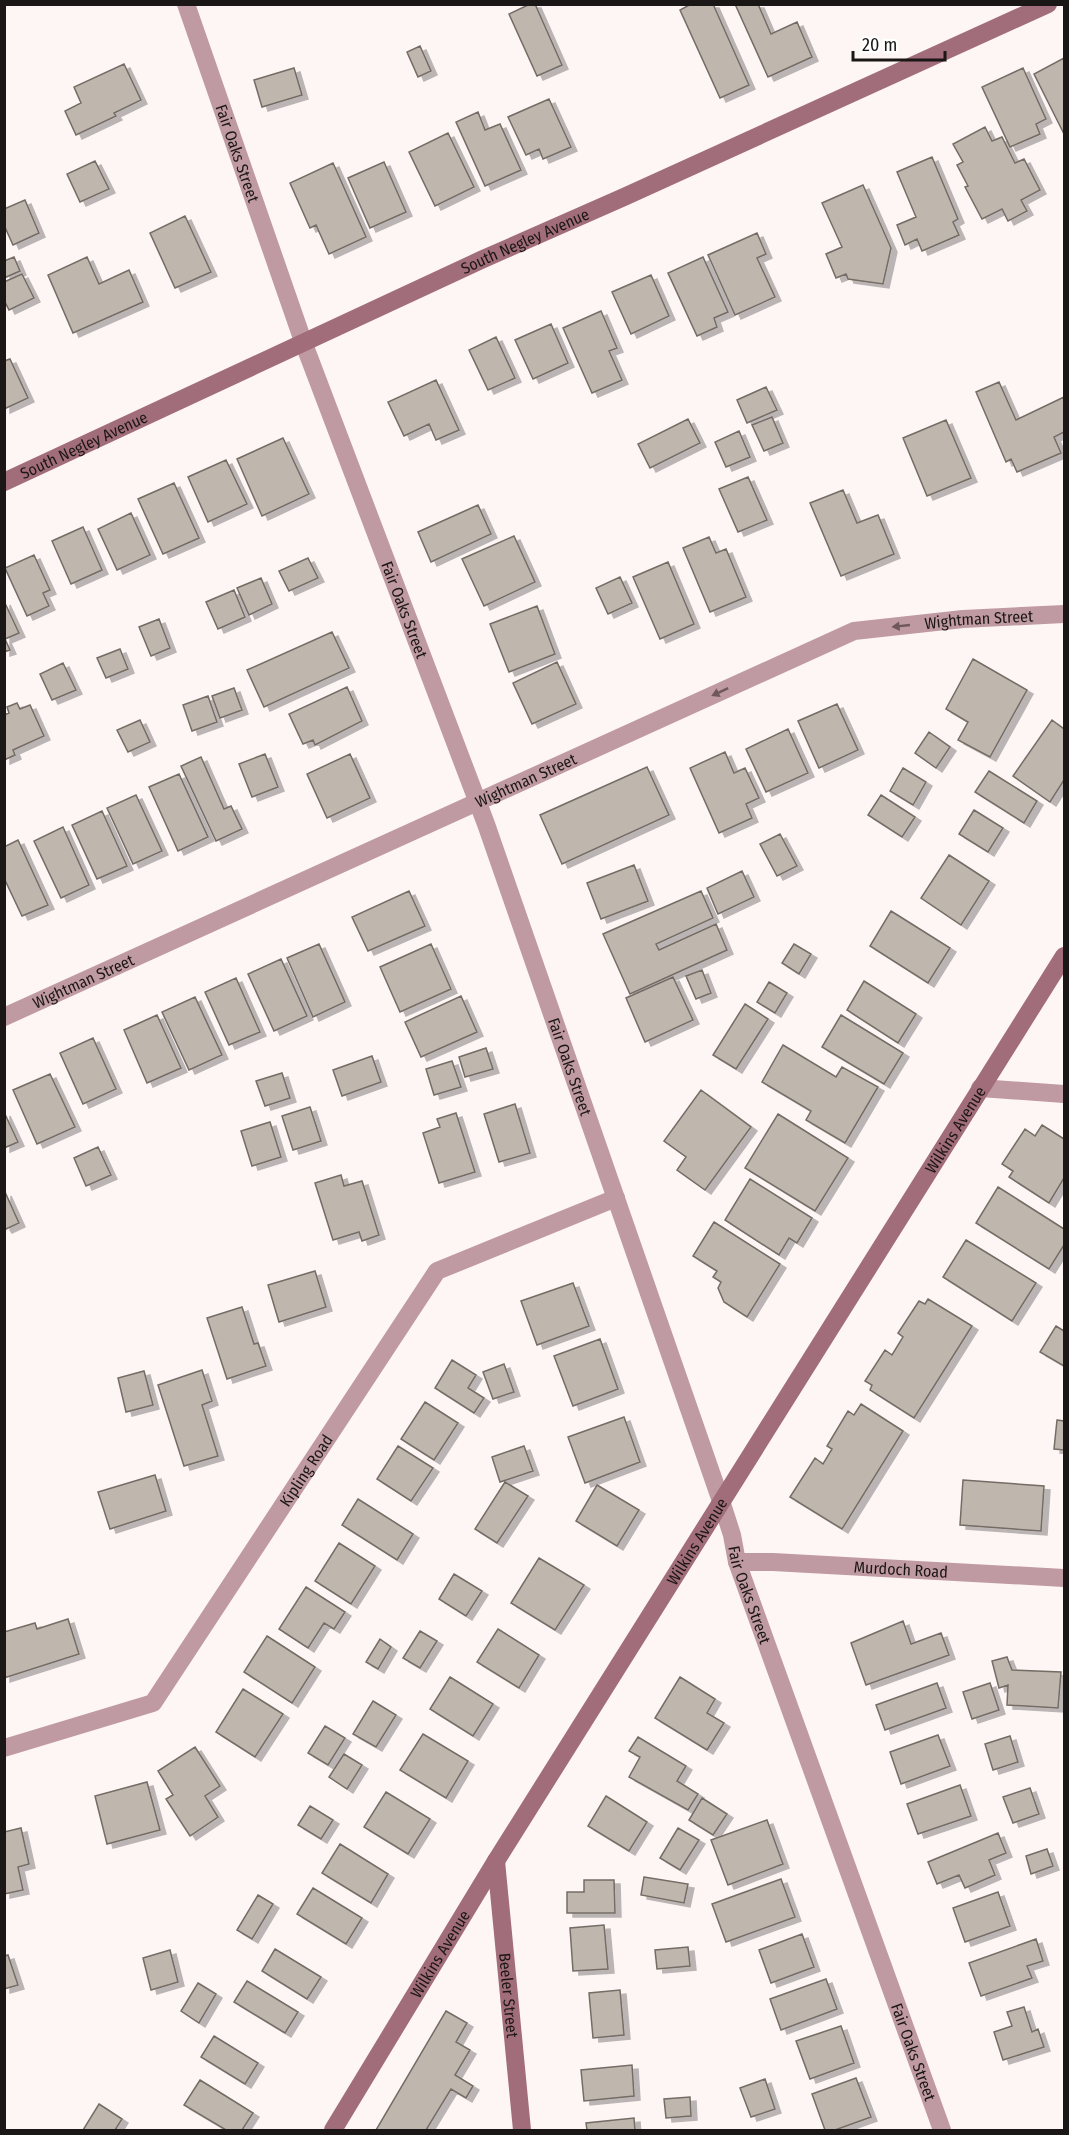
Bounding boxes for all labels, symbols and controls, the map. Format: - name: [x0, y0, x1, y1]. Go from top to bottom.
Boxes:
- scale bar: [853, 24, 944, 62]
- text: 20 m: [862, 34, 897, 56]
- street label: Fair Oaks Street: [212, 102, 263, 206]
- street label: South Negley Avenue: [458, 205, 592, 278]
- street label: South Negley Avenue: [17, 407, 151, 483]
- street label: Fair Oaks Street: [377, 559, 432, 662]
- street label: Wightman Street: [924, 606, 1034, 633]
- one-way arrow: [892, 621, 911, 631]
- one-way arrow: [712, 688, 729, 697]
- street label: Wightman Street: [472, 749, 580, 812]
- street label: Wightman Street: [30, 950, 138, 1013]
- street label: Fair Oaks Street: [544, 1015, 596, 1119]
- street label: Wilkins Avenue: [921, 1083, 990, 1177]
- street label: Kipling Road: [276, 1431, 337, 1510]
- street label: Wilkins Avenue: [663, 1495, 731, 1589]
- street label: Fair Oaks Street: [724, 1544, 775, 1647]
- street label: Murdoch Road: [853, 1557, 948, 1582]
- street label: Wilkins Avenue: [406, 1907, 474, 2001]
- street label: Beeler Street: [495, 1952, 522, 2040]
- street label: Fair Oaks Street: [887, 2001, 940, 2104]

